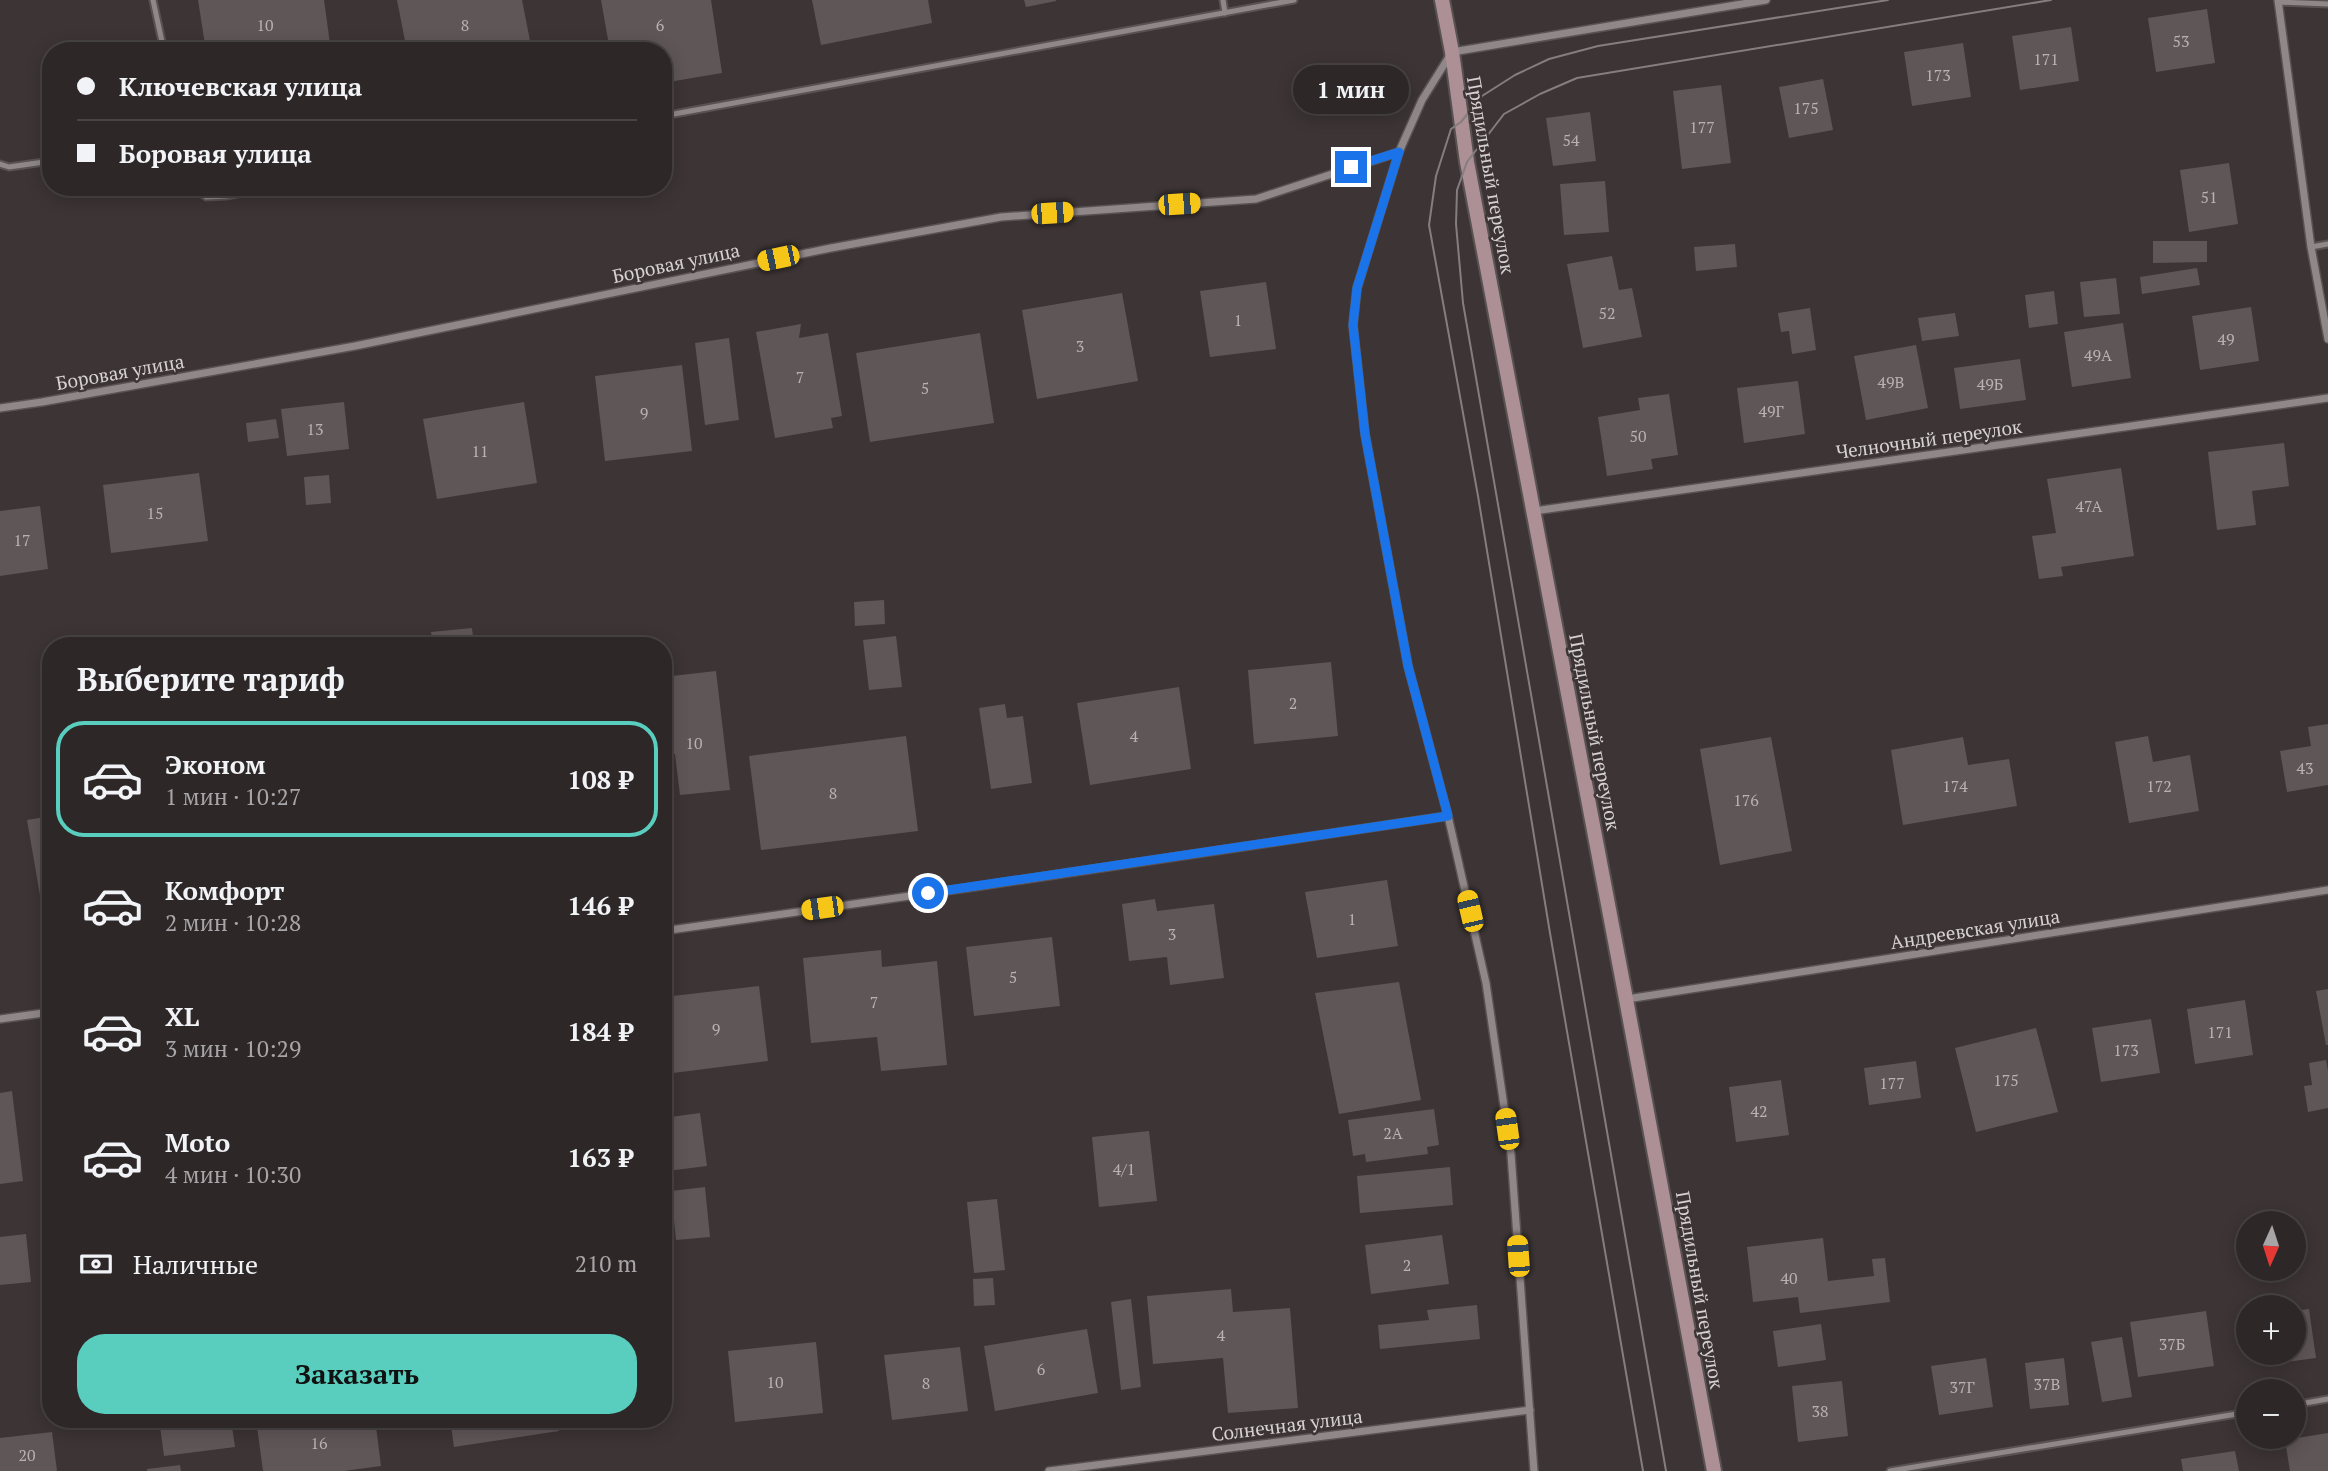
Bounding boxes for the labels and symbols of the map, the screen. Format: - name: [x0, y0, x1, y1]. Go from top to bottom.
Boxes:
- house number: 10: [256, 14, 274, 36]
- house number: 8: [461, 14, 469, 36]
- house number: 6: [656, 14, 665, 36]
- house number: 53: [2172, 30, 2190, 52]
- house number: 171: [2033, 48, 2059, 70]
- house number: 173: [1925, 64, 1951, 86]
- callout: 1 мин: [1293, 66, 1409, 114]
- street label: Прядильный переулок: [1462, 74, 1521, 276]
- house number: 175: [1793, 97, 1819, 119]
- house number: 177: [1689, 116, 1715, 138]
- house number: 54: [1562, 129, 1580, 151]
- route end: [1335, 151, 1367, 183]
- house number: 51: [2200, 186, 2218, 208]
- car: [1158, 192, 1201, 216]
- car: [1031, 201, 1074, 225]
- street label: Боровая улица: [610, 237, 742, 288]
- car: [756, 243, 801, 273]
- house number: 52: [1598, 302, 1616, 324]
- house number: 1: [1234, 309, 1242, 331]
- house number: 49: [2217, 328, 2235, 350]
- house number: 3: [1076, 335, 1084, 357]
- house number: 49А: [2084, 344, 2112, 366]
- street label: Боровая улица: [54, 348, 186, 395]
- house number: 7: [796, 366, 804, 388]
- house number: 49В: [1878, 371, 1904, 393]
- house number: 49Б: [1977, 373, 2003, 395]
- house number: 5: [921, 377, 929, 399]
- house number: 49Г: [1758, 400, 1784, 422]
- house number: 9: [640, 402, 648, 424]
- street label: Челночный переулок: [1834, 413, 2024, 464]
- house number: 13: [306, 418, 324, 440]
- house number: 50: [1629, 425, 1647, 447]
- house number: 11: [471, 440, 489, 462]
- house number: 47А: [2076, 495, 2102, 517]
- house number: 15: [146, 502, 164, 524]
- house number: 17: [13, 529, 31, 551]
- street label: Прядильный переулок: [1564, 631, 1627, 833]
- house number: 2: [1289, 692, 1297, 714]
- house number: 4: [1130, 725, 1139, 747]
- house number: 10: [685, 732, 703, 754]
- house number: 43: [2296, 757, 2314, 779]
- house number: 174: [1942, 775, 1968, 797]
- house number: 172: [2146, 775, 2172, 797]
- house number: 8: [829, 782, 837, 804]
- house number: 176: [1733, 789, 1759, 811]
- route start: [912, 877, 944, 909]
- car: [1456, 888, 1485, 934]
- car: [800, 895, 845, 921]
- street label: Андреевская улица: [1888, 903, 2062, 954]
- house number: 1: [1348, 908, 1356, 930]
- house number: 3: [1168, 923, 1176, 945]
- house number: 5: [1009, 966, 1017, 988]
- house number: 7: [870, 991, 878, 1013]
- house number: 9: [712, 1018, 720, 1040]
- house number: 171: [2207, 1021, 2233, 1043]
- house number: 173: [2113, 1039, 2139, 1061]
- house number: 175: [1993, 1069, 2019, 1091]
- house number: 177: [1879, 1072, 1905, 1094]
- house number: 42: [1750, 1100, 1768, 1122]
- car: [1494, 1107, 1521, 1151]
- house number: 2А: [1383, 1122, 1403, 1144]
- house number: 4/1: [1113, 1158, 1135, 1180]
- street label: Прядильный переулок: [1671, 1189, 1730, 1391]
- north arrow: [2236, 1211, 2306, 1281]
- car: [1507, 1234, 1530, 1278]
- house number: 2: [1403, 1254, 1411, 1276]
- house number: 40: [1780, 1267, 1798, 1289]
- house number: 4: [1217, 1324, 1226, 1346]
- house number: 37Б: [2159, 1333, 2185, 1355]
- house number: 6: [1037, 1358, 1046, 1380]
- house number: 10: [766, 1371, 784, 1393]
- house number: 8: [922, 1372, 930, 1394]
- house number: 37В: [2034, 1373, 2060, 1395]
- house number: 37Г: [1949, 1376, 1975, 1398]
- house number: 38: [1811, 1400, 1829, 1422]
- street label: Солнечная улица: [1210, 1403, 1364, 1446]
- house number: 16: [310, 1432, 328, 1454]
- house number: 20: [18, 1444, 36, 1466]

